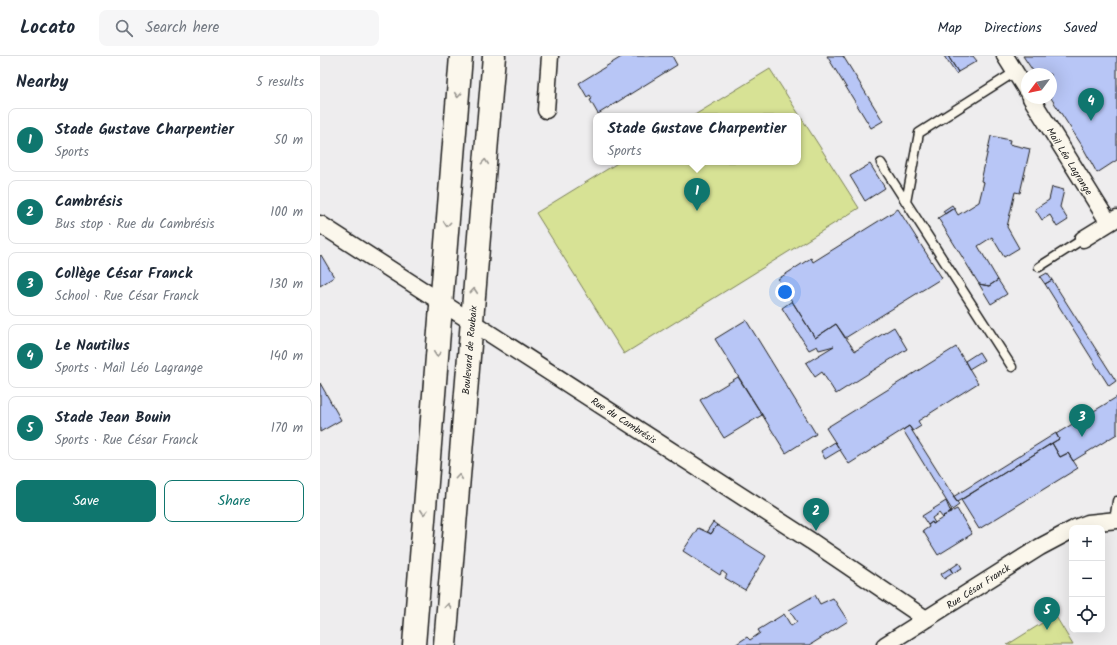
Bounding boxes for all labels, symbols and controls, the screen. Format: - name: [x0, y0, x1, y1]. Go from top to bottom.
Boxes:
- search box: [99, 10, 379, 46]
- text: Locato: [20, 13, 75, 43]
- text: Search here: [145, 16, 219, 40]
- icon: search: [113, 17, 135, 39]
- text: Map: [937, 17, 962, 39]
- text: Directions: [984, 17, 1042, 39]
- text: Saved: [1064, 17, 1097, 39]
- north arrow: [1021, 68, 1057, 104]
- text: Nearby: [16, 69, 68, 96]
- text: 5 results: [256, 72, 304, 93]
- pin: 4: [1078, 88, 1104, 121]
- one-way arrow: [454, 92, 463, 98]
- popup: [593, 113, 801, 165]
- text: Stade Gustave Charpentier: [608, 117, 786, 141]
- text: Stade Gustave Charpentier: [55, 118, 234, 142]
- street label: Mail Léo Lagrange: [1042, 125, 1097, 199]
- text: 1: [28, 130, 32, 151]
- text: 50 m: [274, 130, 303, 151]
- text: Sports: [608, 141, 641, 162]
- text: Sports: [55, 142, 89, 163]
- one-way arrow: [480, 159, 489, 165]
- pin: 1: [684, 178, 710, 211]
- text: Cambrésis: [55, 190, 123, 214]
- text: 2: [26, 202, 34, 223]
- text: 100 m: [270, 202, 303, 223]
- text: Bus stop · Rue du Cambrésis: [55, 214, 215, 235]
- one-way arrow: [443, 221, 452, 227]
- text: Collège César Franck: [55, 262, 192, 286]
- text: 3: [26, 274, 34, 295]
- text: 130 m: [269, 274, 303, 295]
- your location: [775, 282, 795, 302]
- text: School · Rue César Franck: [55, 286, 199, 307]
- one-way arrow: [469, 288, 478, 294]
- street label: Boulevard de Roubaix: [458, 304, 482, 395]
- text: Le Nautilus: [55, 334, 130, 358]
- text: 4: [26, 346, 34, 367]
- text: 140 m: [270, 346, 303, 367]
- one-way arrow: [432, 351, 441, 357]
- text: Sports · Mail Léo Lagrange: [55, 358, 203, 379]
- street label: Rue du Cambrésis: [587, 394, 660, 448]
- pin: 3: [1069, 404, 1095, 437]
- text: Stade Jean Bouin: [55, 406, 171, 430]
- text: 5: [27, 418, 33, 439]
- text: 170 m: [271, 418, 303, 439]
- text: Sports · Rue César Franck: [55, 430, 198, 451]
- one-way arrow: [454, 474, 463, 480]
- button: Save: [16, 480, 156, 522]
- button: Share: [164, 480, 304, 522]
- pin: 2: [803, 498, 829, 531]
- one-way arrow: [420, 508, 429, 515]
- map controls: [1069, 525, 1105, 633]
- button: +: [1069, 525, 1105, 561]
- street label: Rue César Franck: [943, 560, 1014, 614]
- button: −: [1069, 561, 1105, 597]
- pin: 5: [1034, 597, 1060, 630]
- button: locate: [1069, 597, 1105, 633]
- one-way arrow: [444, 603, 453, 609]

